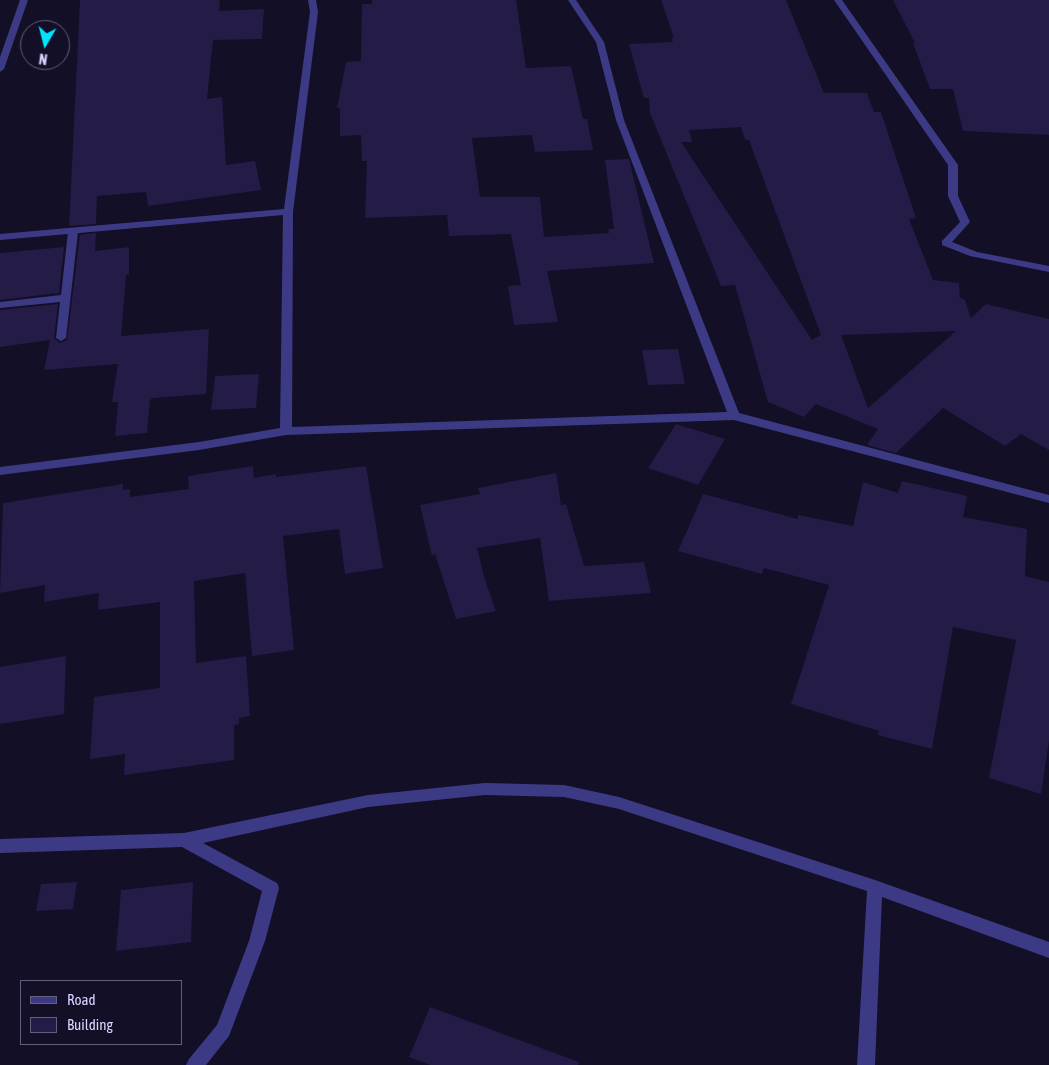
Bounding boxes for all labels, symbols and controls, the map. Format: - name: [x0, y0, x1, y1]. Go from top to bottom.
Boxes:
- north arrow: [20, 20, 70, 70]
- text: N: [38, 50, 48, 67]
- legend: [20, 980, 182, 1045]
- text: Road: [67, 991, 96, 1008]
- text: Building: [67, 1016, 113, 1033]

